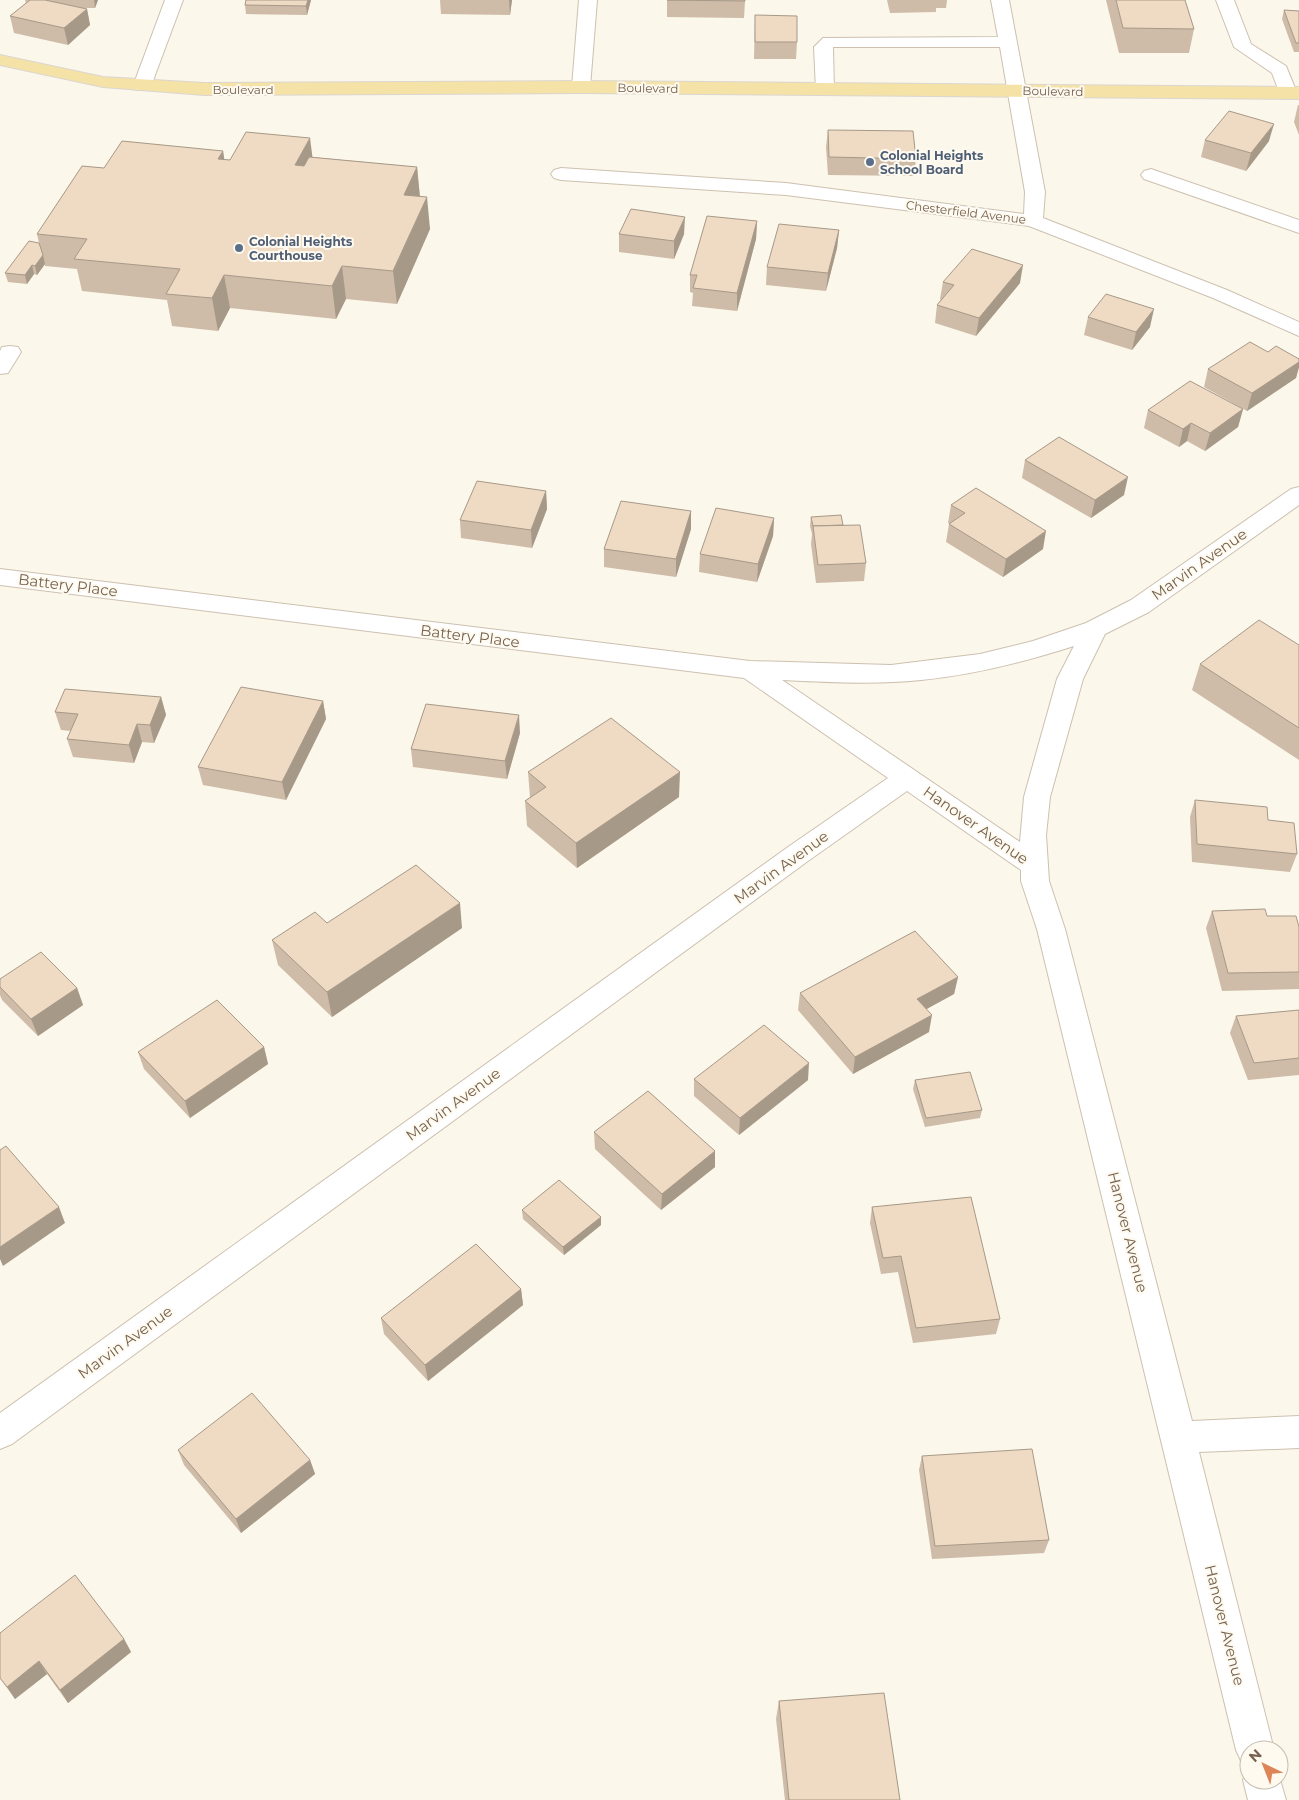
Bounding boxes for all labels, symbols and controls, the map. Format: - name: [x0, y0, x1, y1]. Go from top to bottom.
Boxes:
- street label: Boulevard: [617, 80, 679, 96]
- street label: Boulevard: [212, 82, 274, 97]
- street label: Boulevard: [1022, 83, 1084, 99]
- place label: Colonial Heights School Board: [880, 148, 984, 177]
- marker: Colonial Heights School Board: [864, 156, 876, 168]
- street label: Chesterfield Avenue: [905, 197, 1027, 227]
- place label: Colonial Heights Courthouse: [249, 234, 353, 263]
- marker: Colonial Heights Courthouse: [233, 242, 245, 254]
- street label: Marvin Avenue: [1148, 524, 1250, 604]
- street label: Battery Place: [17, 569, 119, 601]
- street label: Battery Place: [419, 620, 521, 652]
- street label: Hanover Avenue: [920, 782, 1032, 868]
- street label: Marvin Avenue: [730, 826, 832, 908]
- street label: Marvin Avenue: [402, 1063, 504, 1145]
- street label: Hanover Avenue: [1104, 1170, 1152, 1294]
- street label: Marvin Avenue: [74, 1301, 176, 1383]
- street label: Hanover Avenue: [1201, 1563, 1249, 1687]
- north arrow: [1239, 1740, 1289, 1790]
- text: N: [1245, 1745, 1265, 1766]

